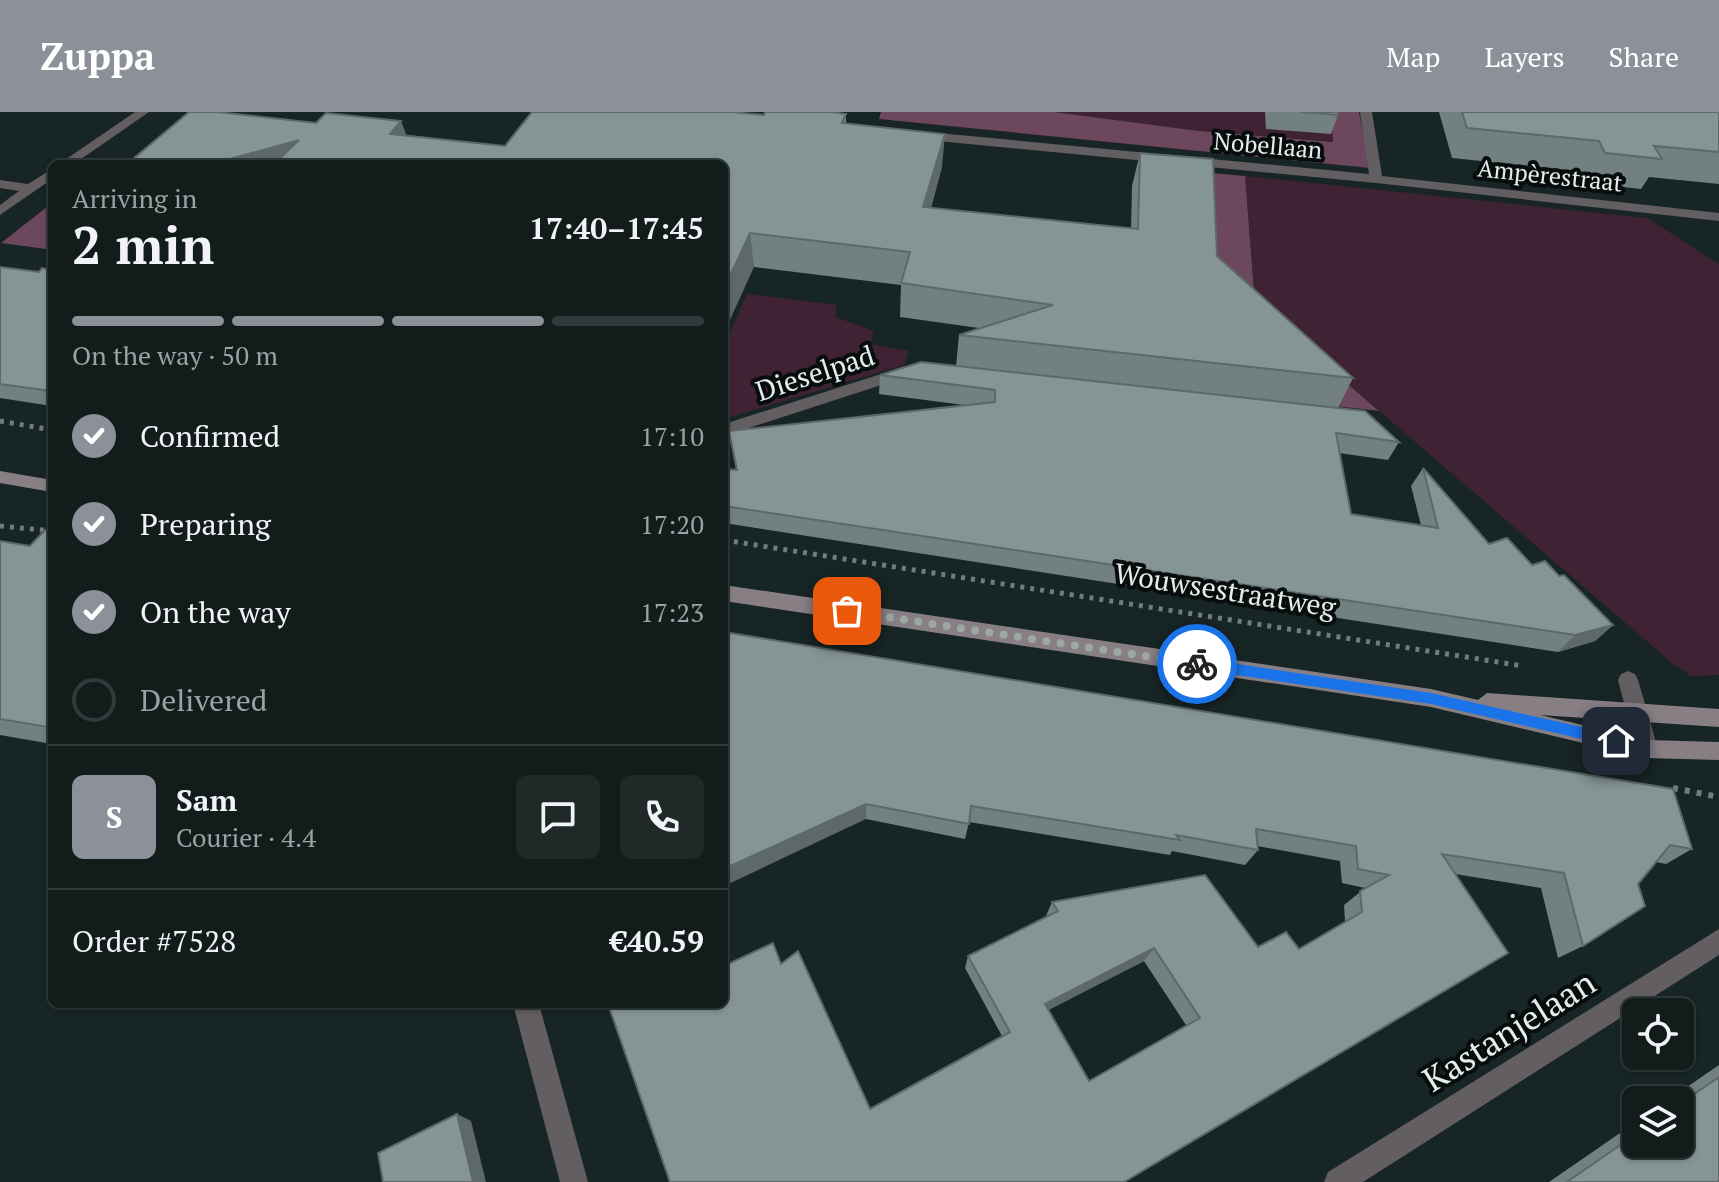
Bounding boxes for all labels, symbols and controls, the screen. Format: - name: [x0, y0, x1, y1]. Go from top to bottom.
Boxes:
- text: Zuppa: [40, 31, 155, 81]
- text: Map: [1386, 38, 1440, 75]
- text: Layers: [1484, 38, 1565, 75]
- text: Share: [1609, 38, 1679, 75]
- street label: Nobellaan: [1212, 124, 1324, 166]
- street label: Ampèrestraat: [1476, 151, 1624, 199]
- text: Arriving in: [72, 181, 197, 215]
- text: 17:40–17:45: [529, 208, 704, 248]
- text: 2 min: [72, 210, 214, 279]
- street label: Dieselpad: [751, 336, 879, 409]
- text: On the way · 50 m: [72, 338, 278, 372]
- icon: check: [72, 414, 116, 458]
- text: Confirmed: [140, 416, 280, 456]
- text: 17:10: [640, 419, 704, 453]
- icon: check: [72, 502, 116, 546]
- text: Preparing: [140, 504, 271, 544]
- text: 17:20: [640, 507, 704, 541]
- street label: Wouwsestraatweg: [1112, 554, 1339, 625]
- pin: [813, 577, 881, 645]
- icon: bag: [825, 589, 869, 633]
- icon: check: [72, 590, 116, 634]
- text: On the way: [140, 592, 291, 632]
- text: 17:23: [640, 595, 704, 629]
- courier: [1157, 624, 1237, 704]
- icon: bike: [1175, 642, 1219, 686]
- text: Delivered: [140, 680, 267, 720]
- pin: [1582, 707, 1650, 775]
- icon: home: [1594, 719, 1638, 763]
- button: chat: [516, 775, 600, 859]
- button: phone: [620, 775, 704, 859]
- text: Sam: [176, 780, 237, 820]
- text: S: [106, 797, 122, 837]
- text: Courier · 4.4: [176, 820, 316, 854]
- text: Order #7528: [72, 921, 236, 961]
- text: €40.59: [610, 921, 704, 961]
- street label: Kastanjelaan: [1414, 960, 1604, 1101]
- map controls: [1622, 998, 1694, 1158]
- button: locate: [1622, 998, 1694, 1070]
- button: layers: [1622, 1086, 1694, 1158]

